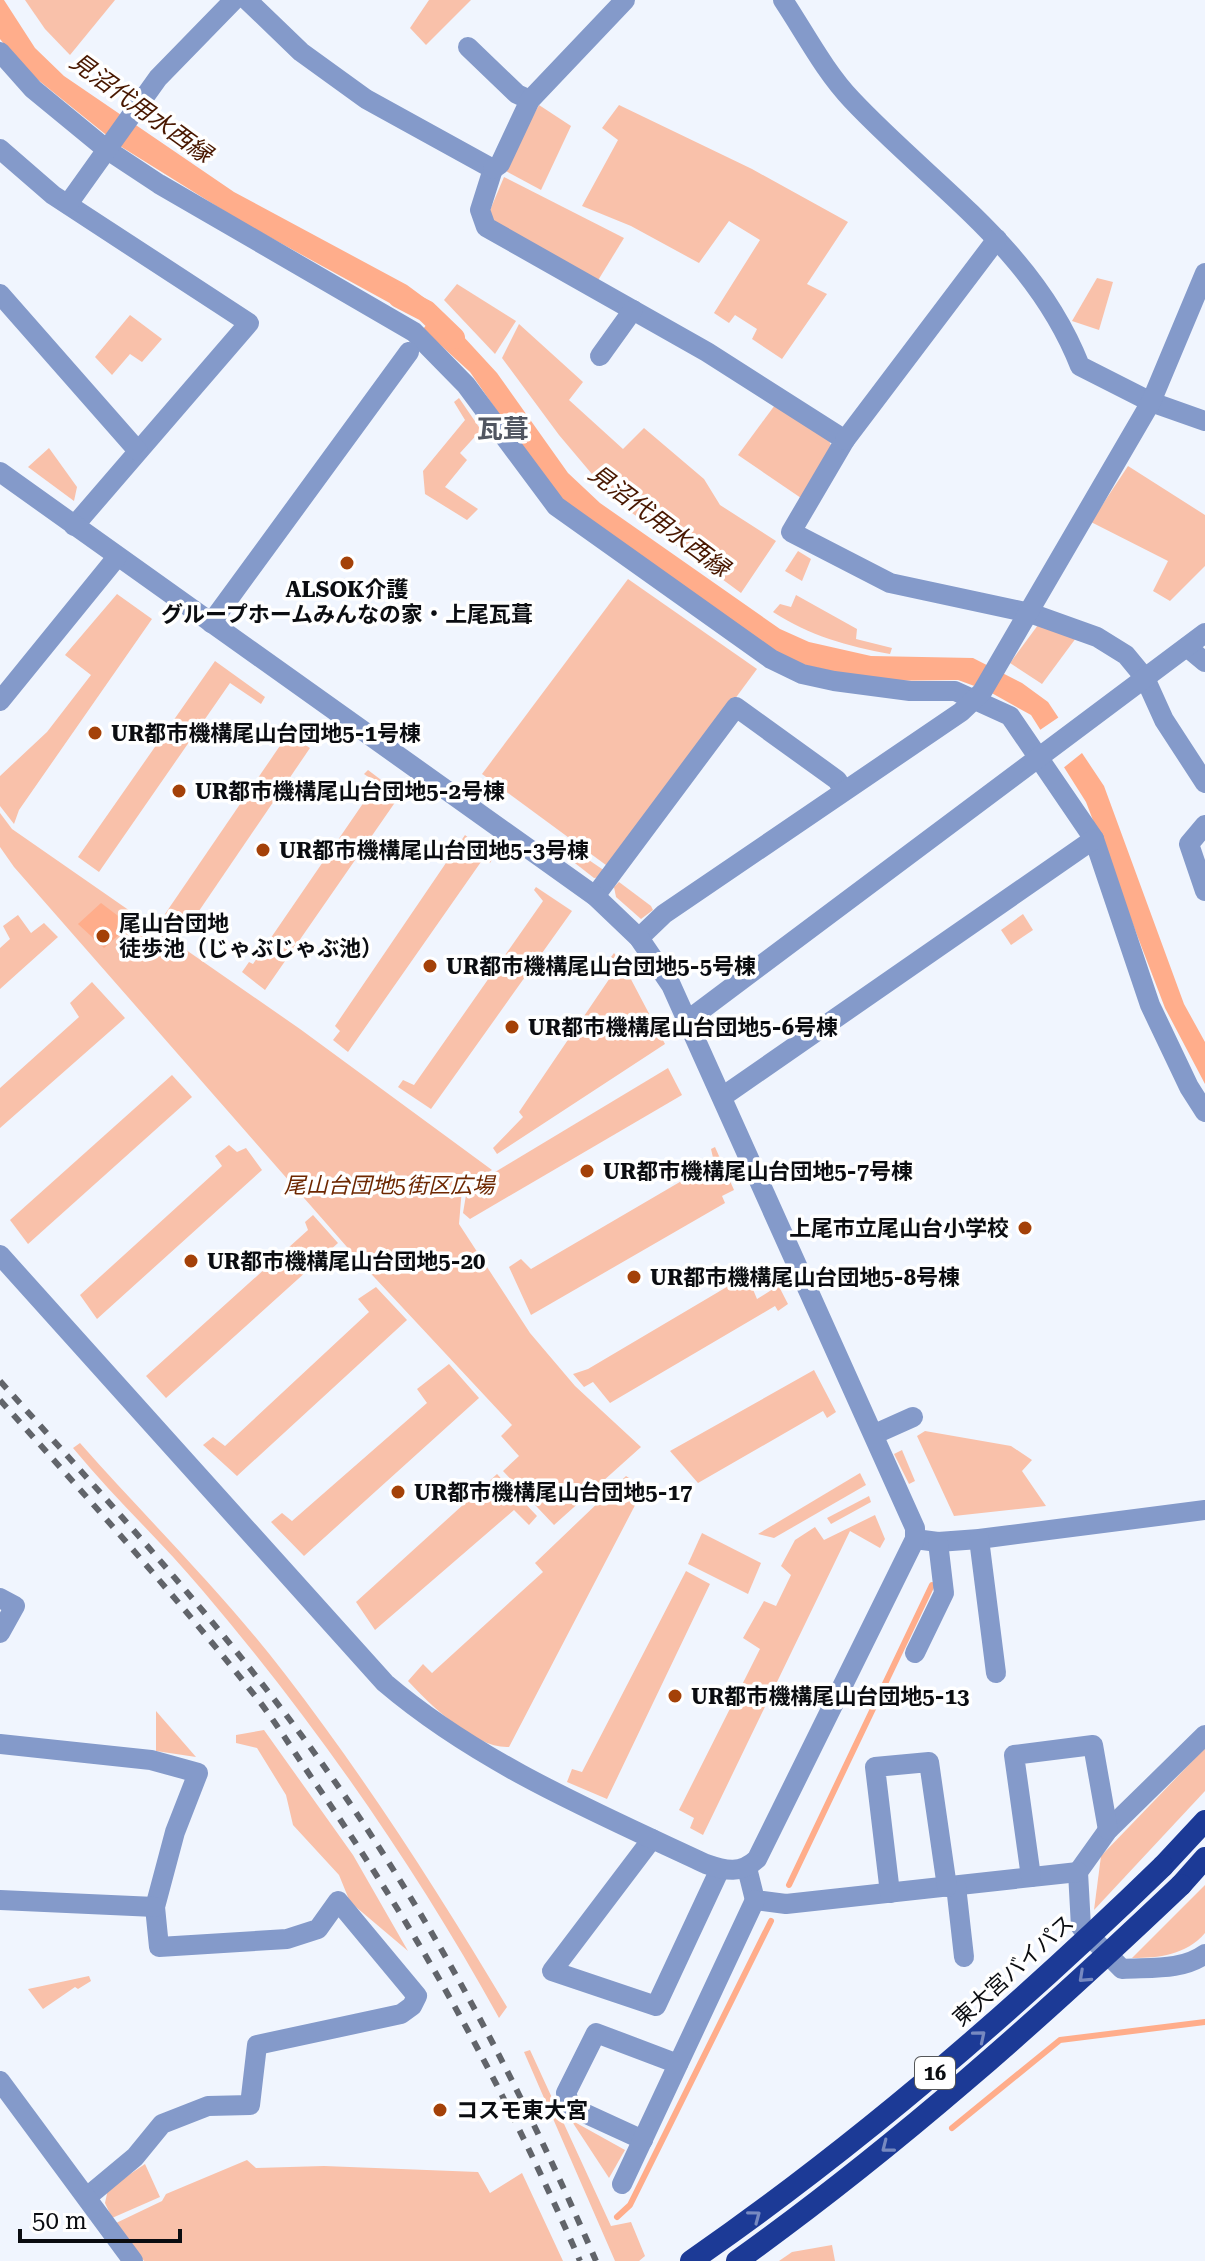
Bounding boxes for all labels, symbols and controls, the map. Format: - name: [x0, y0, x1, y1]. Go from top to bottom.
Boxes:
- water label: 見沼代用水西縁: [65, 47, 220, 170]
- district label: 瓦葺: [477, 414, 529, 444]
- water label: 見沼代用水西縁: [583, 459, 737, 585]
- marker: ALSOK介護 グループホームみんなの家・上尾瓦葺: [338, 554, 356, 572]
- place label: ALSOK介護 グループホームみんなの家・上尾瓦葺: [161, 577, 533, 627]
- place label: UR都市機構尾山台団地5-1号棟: [111, 721, 421, 746]
- marker: UR都市機構尾山台団地5-1号棟: [86, 724, 104, 742]
- place label: UR都市機構尾山台団地5-2号棟: [195, 779, 505, 804]
- marker: UR都市機構尾山台団地5-2号棟: [170, 782, 188, 800]
- place label: UR都市機構尾山台団地5-3号棟: [279, 838, 589, 863]
- marker: UR都市機構尾山台団地5-3号棟: [254, 841, 272, 859]
- place label: 尾山台団地 徒歩池（じゃぶじゃぶ池）: [119, 911, 383, 961]
- marker: 尾山台団地 徒歩池（じゃぶじゃぶ池）: [94, 927, 112, 945]
- place label: UR都市機構尾山台団地5-5号棟: [446, 954, 756, 979]
- marker: UR都市機構尾山台団地5-5号棟: [421, 957, 439, 975]
- place label: UR都市機構尾山台団地5-6号棟: [528, 1015, 838, 1040]
- marker: UR都市機構尾山台団地5-6号棟: [503, 1018, 521, 1036]
- place label: UR都市機構尾山台団地5-7号棟: [603, 1159, 913, 1184]
- marker: UR都市機構尾山台団地5-7号棟: [578, 1162, 596, 1180]
- park label: 尾山台団地5街区広場: [284, 1173, 497, 1198]
- place label: 上尾市立尾山台小学校: [789, 1216, 1009, 1241]
- marker: 上尾市立尾山台小学校: [1016, 1219, 1034, 1237]
- place label: UR都市機構尾山台団地5-20: [207, 1249, 485, 1274]
- marker: UR都市機構尾山台団地5-20: [182, 1252, 200, 1270]
- place label: UR都市機構尾山台団地5-8号棟: [650, 1265, 960, 1290]
- marker: UR都市機構尾山台団地5-8号棟: [625, 1268, 643, 1286]
- place label: UR都市機構尾山台団地5-17: [414, 1480, 692, 1505]
- marker: UR都市機構尾山台団地5-17: [389, 1483, 407, 1501]
- place label: UR都市機構尾山台団地5-13: [691, 1684, 969, 1709]
- marker: UR都市機構尾山台団地5-13: [666, 1687, 684, 1705]
- street label: 東大宮バイパス: [948, 1910, 1079, 2031]
- one-way arrow: [1079, 1968, 1093, 1983]
- one-way arrow: [970, 2031, 985, 2046]
- road number: 16: [915, 2057, 955, 2089]
- place label: コスモ東大宮: [456, 2098, 588, 2123]
- marker: コスモ東大宮: [431, 2101, 449, 2119]
- one-way arrow: [882, 2137, 896, 2152]
- scale bar: [20, 2193, 180, 2243]
- text: 50 m: [32, 2207, 87, 2235]
- one-way arrow: [746, 2211, 761, 2226]

